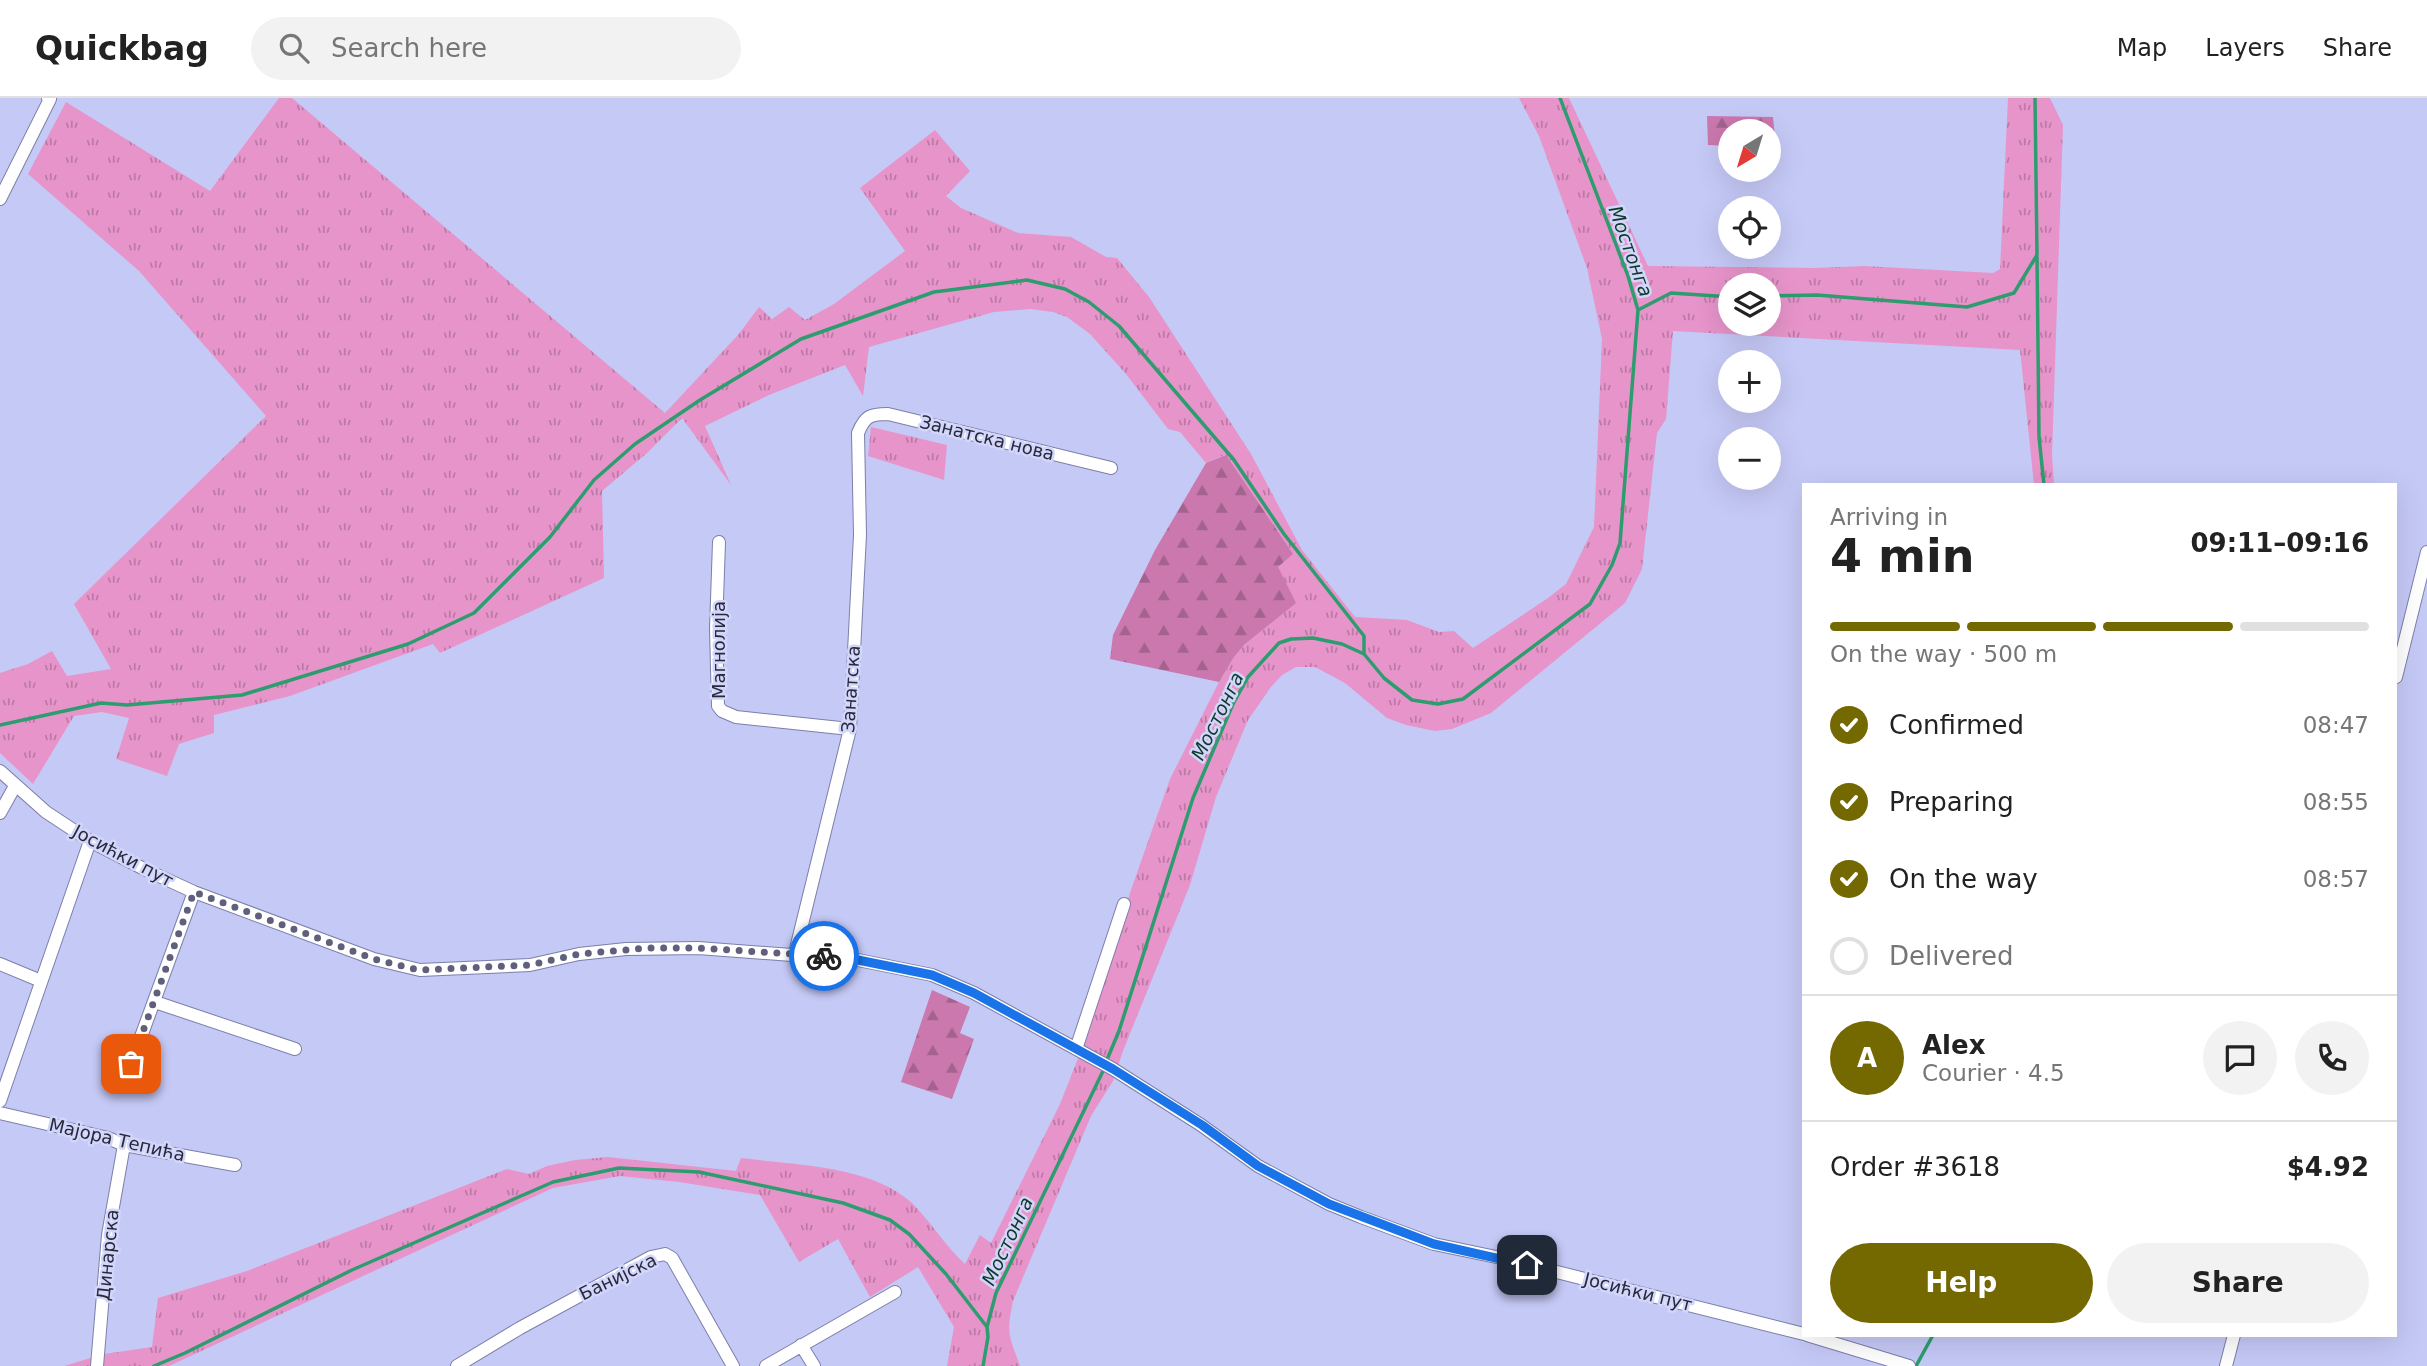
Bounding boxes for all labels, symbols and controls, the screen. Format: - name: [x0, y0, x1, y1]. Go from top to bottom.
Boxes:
- search box: [251, 17, 741, 80]
- text: Quickbag: [35, 29, 209, 68]
- icon: search: [275, 29, 313, 67]
- text: Search here: [331, 33, 487, 63]
- text: Map: [2117, 34, 2167, 62]
- text: Layers: [2205, 34, 2285, 62]
- text: Share: [2323, 34, 2392, 62]
- north arrow: [1718, 119, 1782, 182]
- map controls: [1718, 119, 1781, 490]
- button: locate: [1718, 196, 1781, 259]
- water label: Мостонга: [1604, 202, 1658, 300]
- button: layers: [1718, 273, 1781, 336]
- button: +: [1718, 350, 1781, 413]
- street label: Занатска нова: [918, 411, 1057, 464]
- button: −: [1718, 427, 1781, 490]
- text: Arriving in: [1830, 504, 1948, 530]
- text: 09:11–09:16: [2190, 528, 2369, 558]
- text: 4 min: [1830, 529, 1974, 583]
- street label: Магнолија: [708, 601, 729, 699]
- text: On the way · 500 m: [1830, 641, 2057, 667]
- street label: Занатска: [837, 645, 864, 733]
- water label: Мостонга: [1186, 668, 1248, 764]
- icon: check: [1830, 706, 1868, 744]
- text: Confirmed: [1889, 710, 2024, 740]
- text: 08:47: [2303, 712, 2369, 738]
- icon: check: [1830, 783, 1868, 821]
- text: Preparing: [1889, 787, 2014, 817]
- text: 08:55: [2303, 789, 2369, 815]
- street label: Јосићки пут: [68, 820, 177, 891]
- icon: check: [1830, 860, 1868, 898]
- text: On the way: [1889, 864, 2038, 894]
- text: 08:57: [2303, 866, 2369, 892]
- courier: [789, 921, 859, 991]
- icon: bike: [805, 937, 843, 975]
- text: Delivered: [1889, 941, 2013, 971]
- button: chat: [2203, 1021, 2277, 1095]
- button: phone: [2295, 1021, 2369, 1095]
- text: Alex: [1922, 1030, 1985, 1060]
- pin: [101, 1034, 161, 1094]
- text: A: [1857, 1043, 1877, 1073]
- icon: bag: [112, 1045, 150, 1083]
- text: Courier · 4.5: [1922, 1060, 2065, 1086]
- street label: Мајора Тепића: [47, 1114, 187, 1165]
- text: Order #3618: [1830, 1152, 2000, 1182]
- text: $4.92: [2287, 1152, 2369, 1182]
- water label: Мостонга: [977, 1193, 1037, 1289]
- street label: Динарска: [92, 1208, 123, 1302]
- pin: [1497, 1235, 1557, 1295]
- button: Help: [1830, 1243, 2093, 1323]
- button: Share: [2107, 1243, 2369, 1323]
- icon: home: [1508, 1246, 1546, 1284]
- street label: Банијска: [576, 1249, 660, 1304]
- street label: Јосићки пут: [1581, 1268, 1694, 1315]

